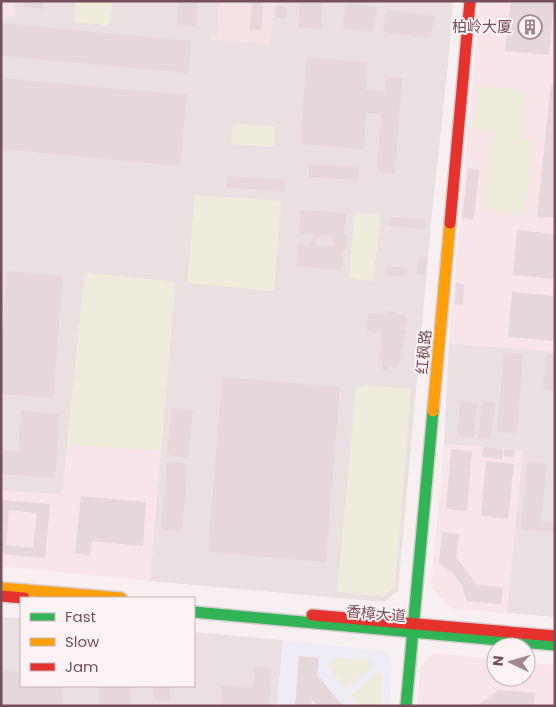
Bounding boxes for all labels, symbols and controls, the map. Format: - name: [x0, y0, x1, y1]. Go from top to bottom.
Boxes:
- building icon: 柏岭大厦: [517, 14, 543, 40]
- place label: 柏岭大厦: [452, 16, 512, 37]
- street label: 红枫路: [411, 329, 436, 375]
- legend: [20, 597, 195, 687]
- street label: 香樟大道: [345, 600, 407, 627]
- text: Fast: [65, 606, 96, 627]
- text: Slow: [65, 631, 100, 652]
- north arrow: [486, 637, 536, 687]
- text: N: [488, 655, 508, 667]
- text: Jam: [65, 656, 99, 677]

